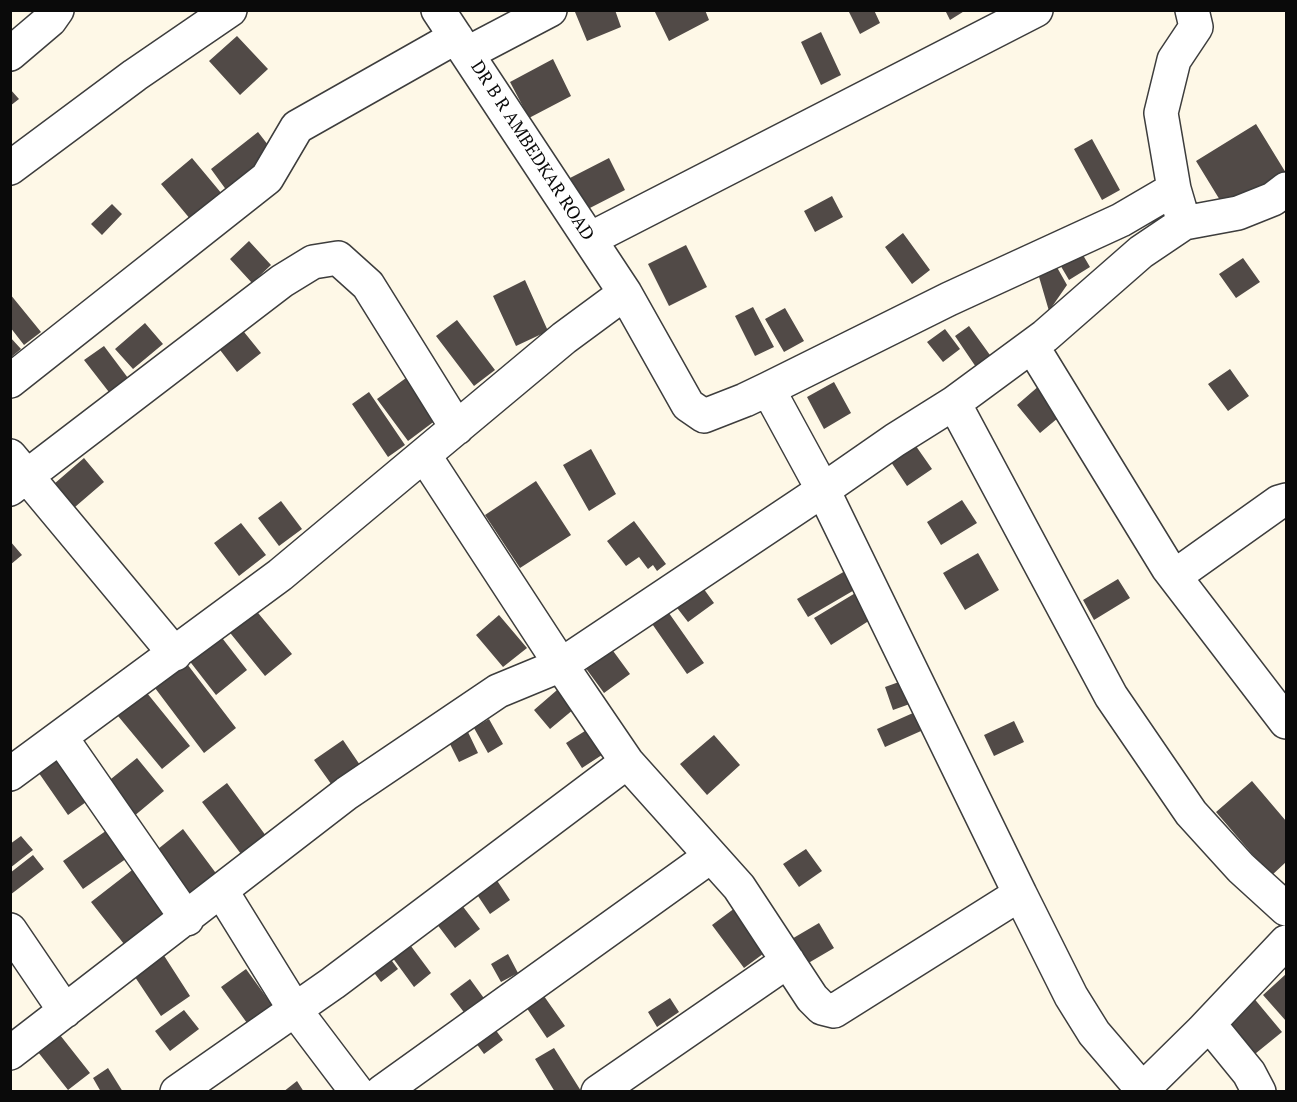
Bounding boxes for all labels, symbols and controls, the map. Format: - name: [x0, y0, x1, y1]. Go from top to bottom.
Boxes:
- street label: DR B R AMBEDKAR ROAD: [466, 57, 598, 245]

